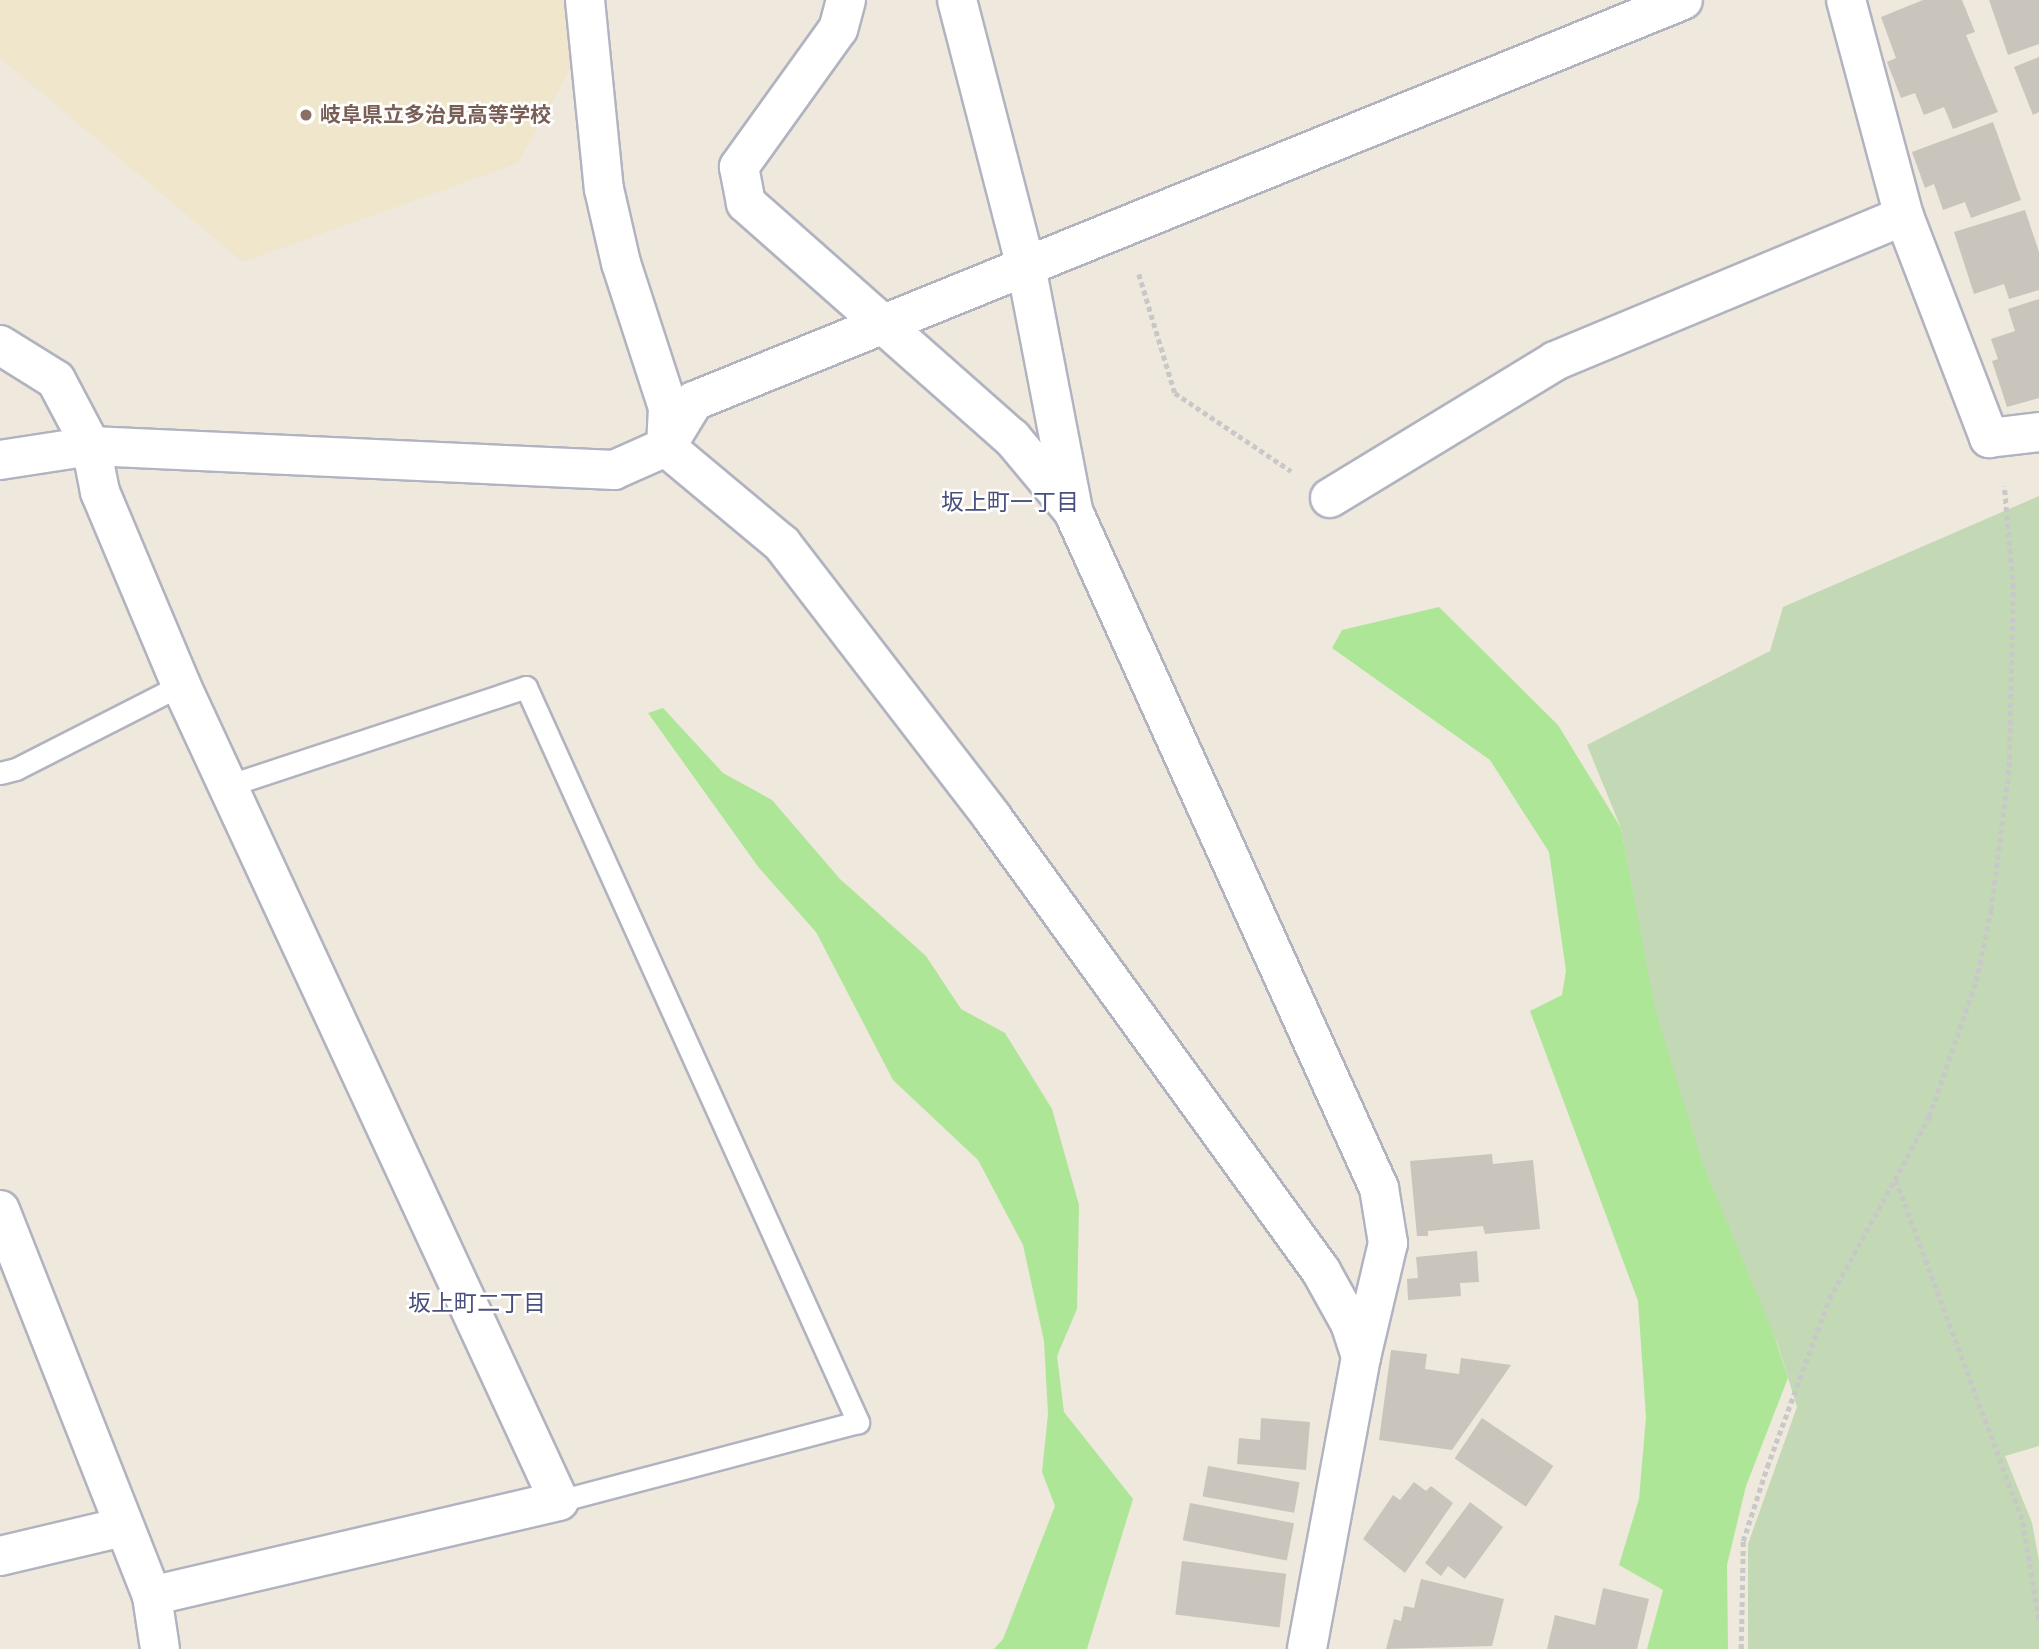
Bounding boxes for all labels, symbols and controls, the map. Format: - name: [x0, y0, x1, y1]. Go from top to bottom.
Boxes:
- place label: 岐阜県立多治見高等学校: [320, 102, 551, 128]
- marker: 岐阜県立多治見高等学校: [298, 107, 314, 123]
- district label: 坂上町一丁目: [941, 488, 1079, 516]
- district label: 坂上町二丁目: [408, 1289, 546, 1317]

